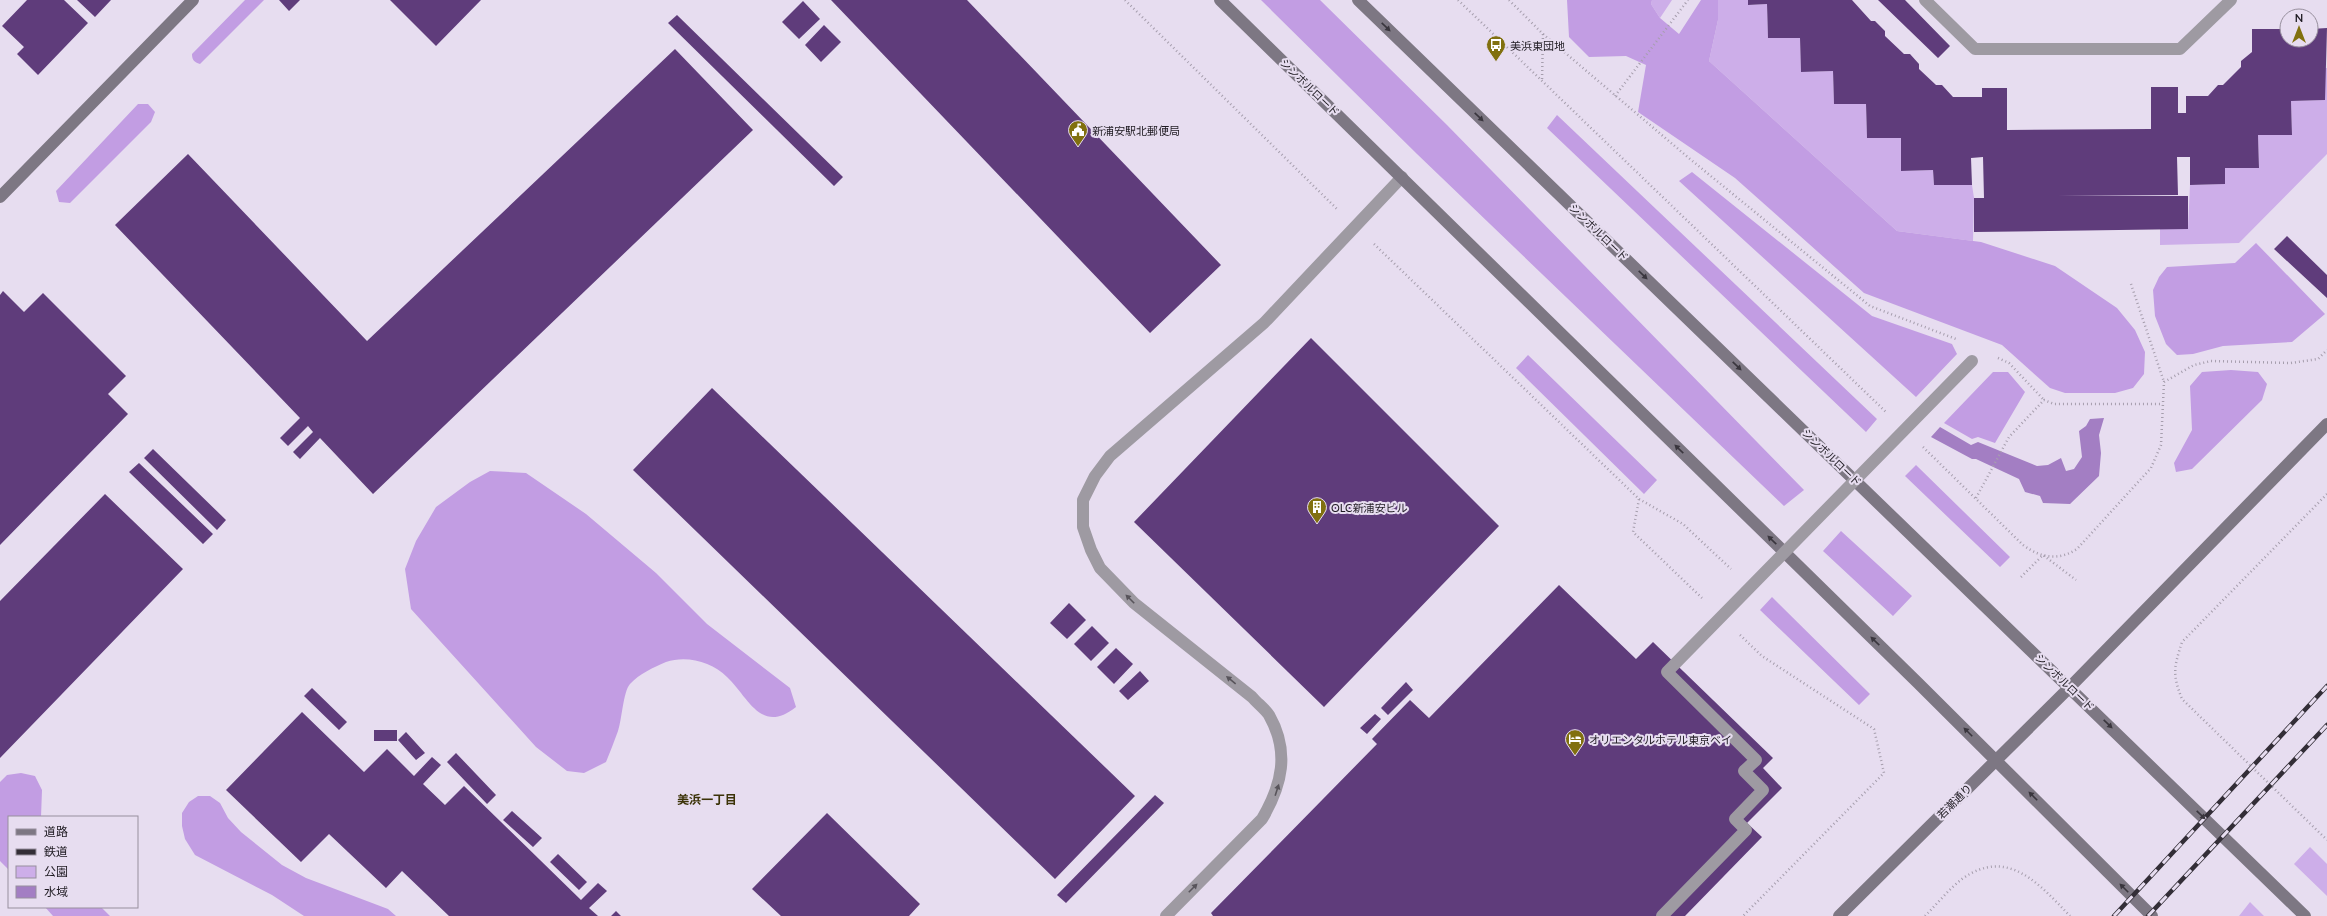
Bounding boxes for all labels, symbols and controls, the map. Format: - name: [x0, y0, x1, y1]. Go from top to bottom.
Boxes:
- north arrow: [2279, 8, 2319, 48]
- text: N: [2295, 11, 2303, 24]
- one-way arrow: [1381, 22, 1391, 32]
- bus stop icon: 美浜東団地: [1485, 34, 1507, 62]
- place label: 美浜東団地: [1510, 39, 1565, 52]
- street label: シンボルロード: [1278, 56, 1342, 118]
- one-way arrow: [1474, 112, 1484, 122]
- public building icon: 新浦安駅北郵便局: [1067, 119, 1089, 147]
- place label: 新浦安駅北郵便局: [1092, 124, 1180, 137]
- street label: シンボルロード: [1567, 201, 1631, 263]
- one-way arrow: [1638, 271, 1649, 280]
- one-way arrow: [1732, 361, 1742, 371]
- street label: シンボルロード: [1800, 426, 1864, 488]
- one-way arrow: [1674, 444, 1684, 454]
- building icon: OLC新浦安ビル: [1306, 496, 1328, 524]
- place label: OLC新浦安ビル: [1331, 501, 1407, 514]
- one-way arrow: [1767, 535, 1777, 545]
- one-way arrow: [1125, 594, 1135, 604]
- one-way arrow: [1870, 636, 1880, 645]
- street label: シンボルロード: [2033, 651, 2097, 713]
- one-way arrow: [1225, 676, 1236, 685]
- one-way arrow: [2103, 719, 2113, 729]
- one-way arrow: [1963, 727, 1973, 737]
- hotel icon: オリエンタルホテル東京ベイ: [1564, 728, 1586, 756]
- place label: オリエンタルホテル東京ベイ: [1589, 733, 1732, 746]
- street label: 若潮通り: [1934, 781, 1974, 821]
- one-way arrow: [1274, 784, 1280, 796]
- one-way arrow: [2028, 791, 2038, 801]
- district label: 美浜一丁目: [677, 792, 737, 807]
- one-way arrow: [2196, 810, 2206, 820]
- legend: [8, 816, 138, 908]
- text: 道路: [44, 824, 68, 839]
- text: 鉄道: [44, 844, 68, 859]
- text: 公園: [44, 864, 68, 879]
- one-way arrow: [1188, 883, 1198, 893]
- one-way arrow: [2119, 883, 2129, 893]
- text: 水域: [44, 884, 68, 899]

